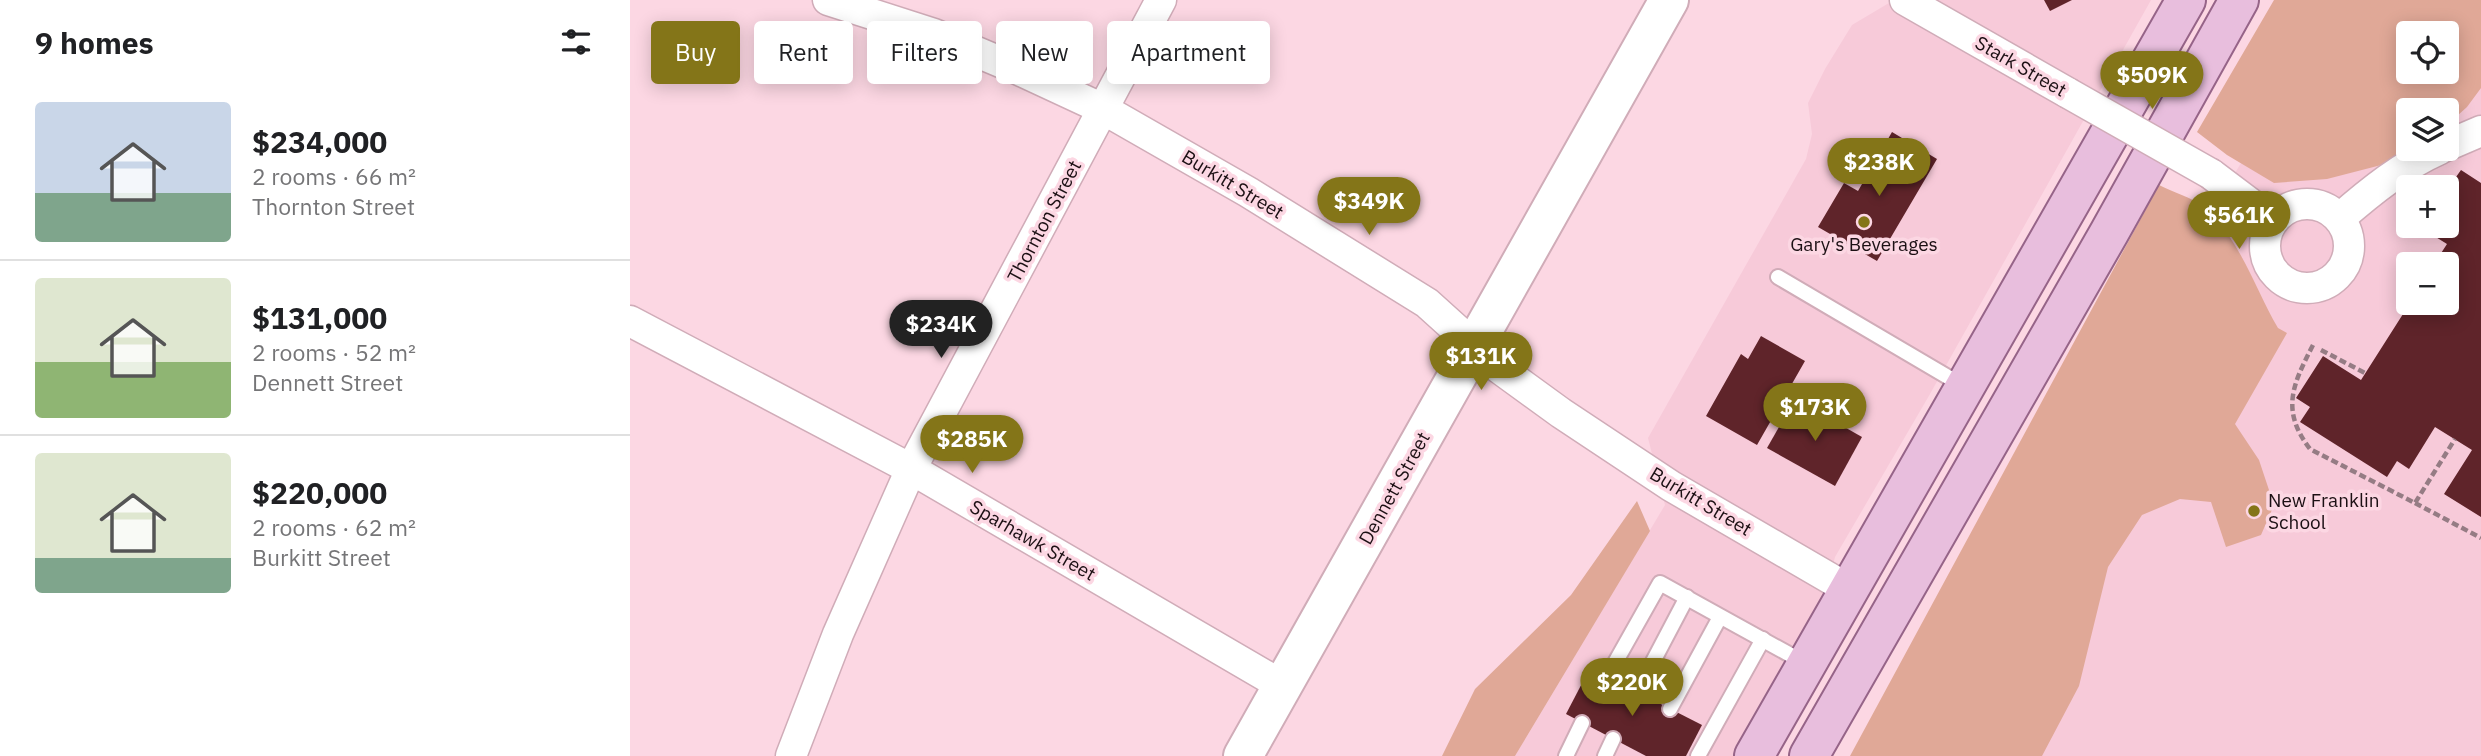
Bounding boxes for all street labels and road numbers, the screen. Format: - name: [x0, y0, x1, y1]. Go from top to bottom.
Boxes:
- street label: Stark Street: [1971, 30, 2071, 102]
- street label: Burkitt Street: [1178, 144, 1288, 224]
- street label: Thornton Street: [1002, 156, 1086, 286]
- street label: Dennett Street: [1353, 428, 1435, 548]
- street label: Burkitt Street: [1646, 461, 1756, 541]
- street label: Sparhawk Street: [966, 494, 1100, 586]

